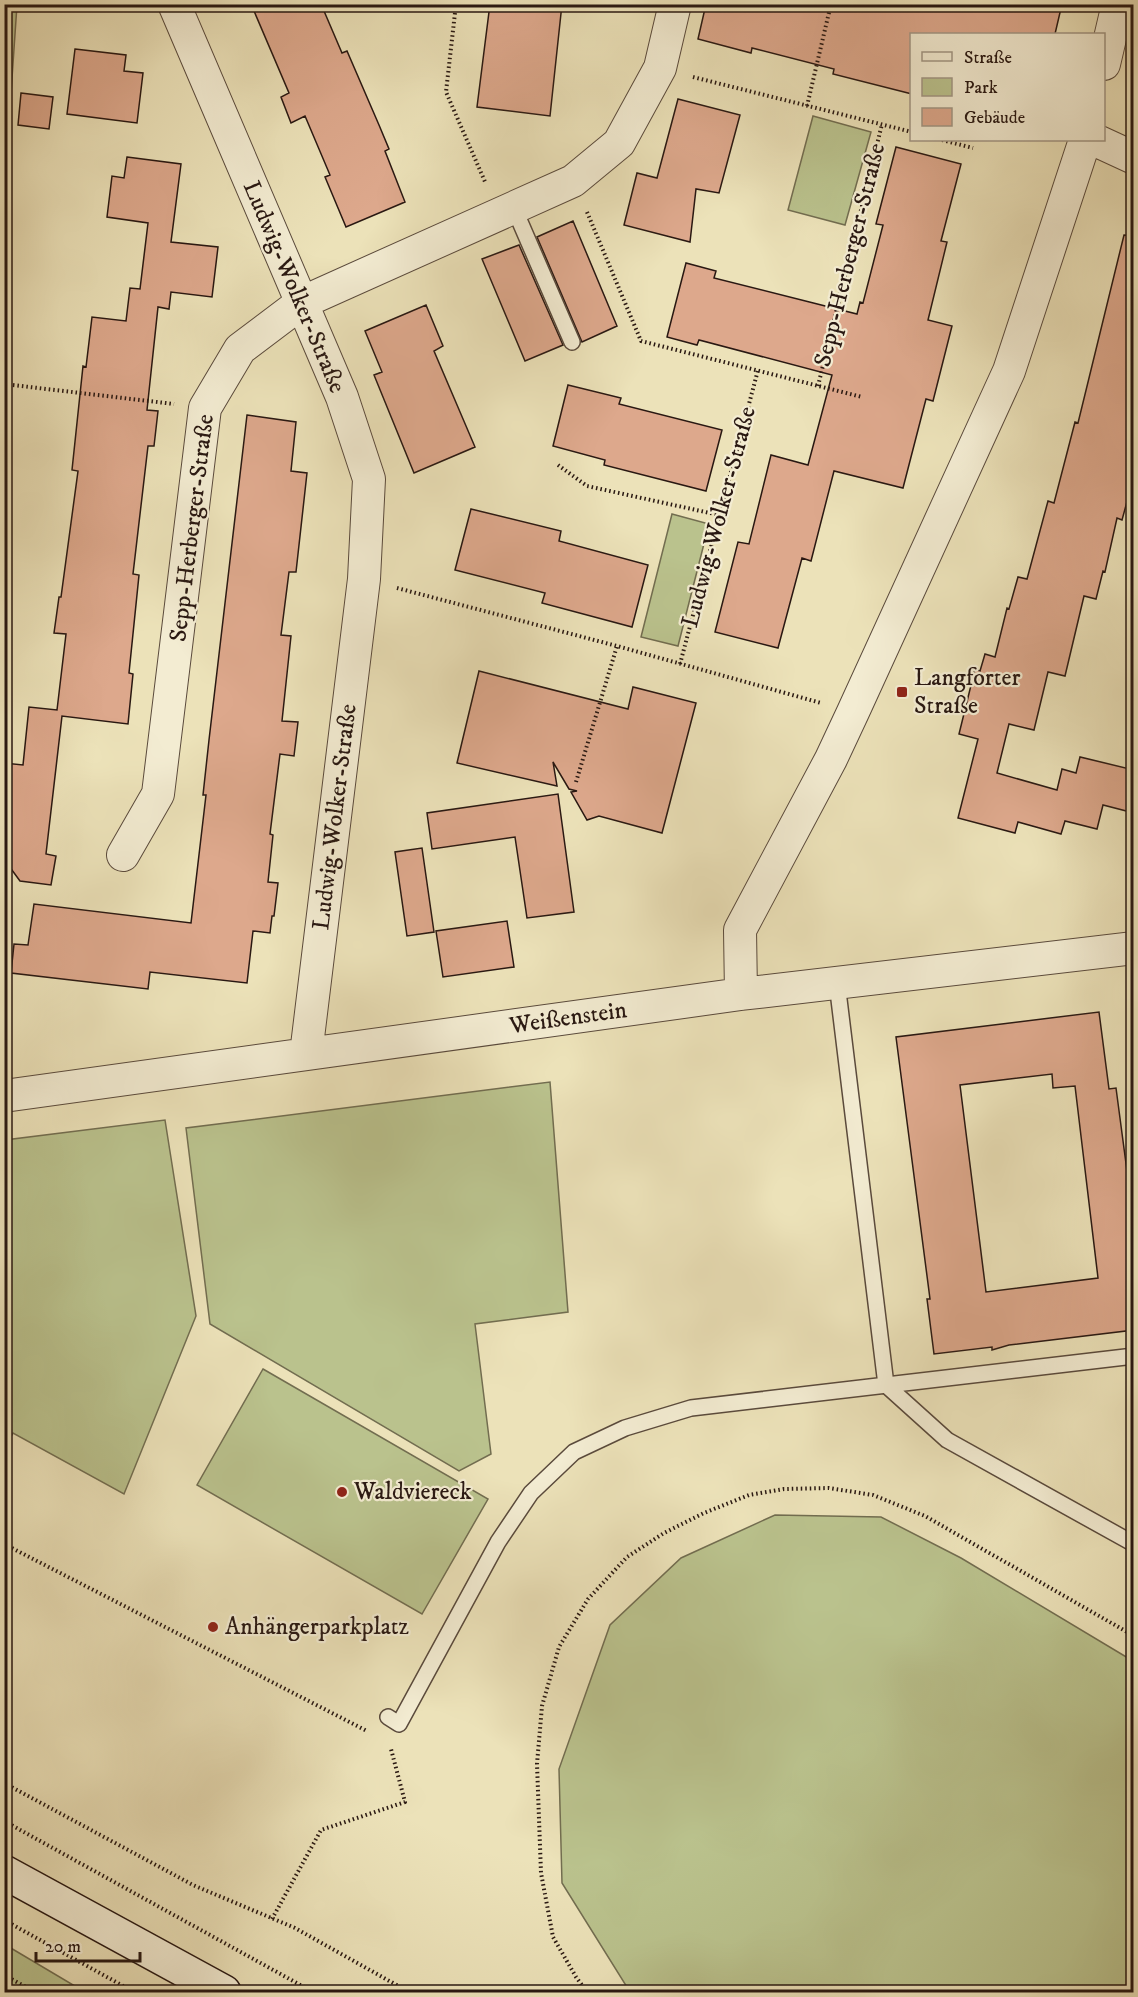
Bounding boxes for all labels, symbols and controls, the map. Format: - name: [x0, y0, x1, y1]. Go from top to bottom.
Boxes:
- legend: [910, 33, 1105, 141]
- text: Straße: [964, 47, 1012, 69]
- text: Park: [964, 77, 998, 99]
- text: Gebäude: [964, 107, 1025, 129]
- street label: Sepp-Herberger-Straße: [808, 140, 892, 370]
- street label: Ludwig-Wolker-Straße: [236, 176, 352, 398]
- street label: Ludwig-Wolker-Straße: [675, 403, 763, 631]
- street label: Sepp-Herberger-Straße: [163, 412, 221, 644]
- place label: Langforter Straße: [914, 663, 1020, 721]
- marker: Langforter Straße: [895, 685, 909, 699]
- street label: Ludwig-Wolker-Straße: [306, 702, 364, 932]
- street label: Weißenstein: [506, 995, 629, 1041]
- place label: Waldviereck: [353, 1477, 472, 1507]
- marker: Waldviereck: [335, 1485, 349, 1499]
- place label: Anhängerparkplatz: [225, 1612, 410, 1642]
- marker: Anhängerparkplatz: [206, 1620, 220, 1634]
- scale bar: [36, 1925, 140, 1963]
- text: 20 m: [45, 1936, 81, 1958]

